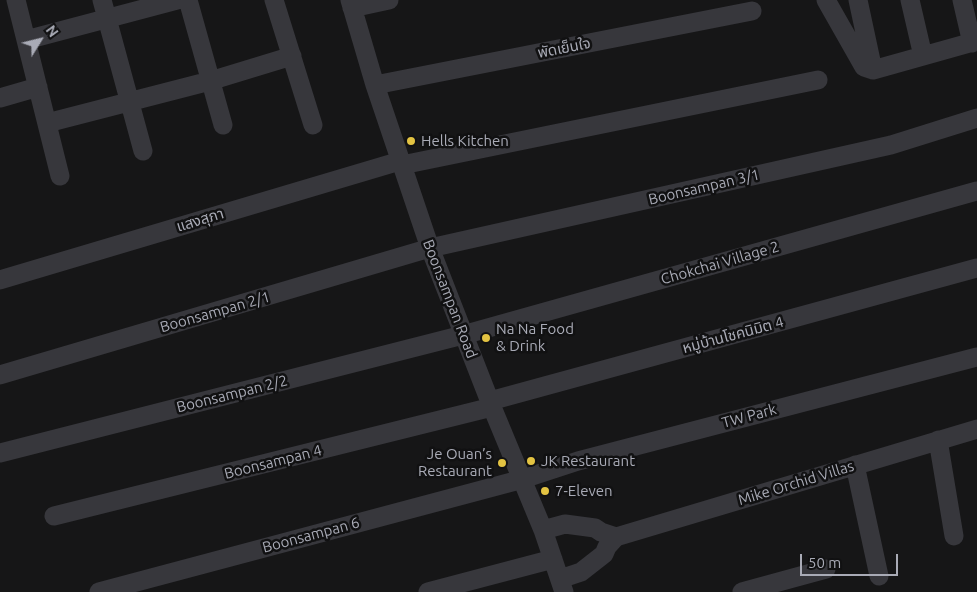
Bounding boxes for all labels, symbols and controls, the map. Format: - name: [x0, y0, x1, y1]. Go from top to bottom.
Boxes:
- north arrow: [15, 15, 65, 65]
- text: N: [43, 22, 62, 40]
- street label: พัดเย็นใจ: [536, 34, 592, 62]
- place label: Hells Kitchen: [421, 132, 509, 150]
- marker: Hells Kitchen: [405, 135, 417, 147]
- street label: Boonsampan 3/1: [647, 165, 761, 209]
- street label: แสงสุภา: [174, 204, 226, 236]
- street label: Boonsampan Road: [419, 237, 481, 361]
- street label: Chokchai Village 2: [659, 238, 781, 288]
- street label: Boonsampan 2/1: [158, 288, 272, 336]
- street label: หมู่บ้านโชคนิมิต 4: [680, 313, 786, 357]
- place label: Na Na Food & Drink: [496, 320, 574, 355]
- marker: Na Na Food & Drink: [480, 332, 492, 344]
- street label: Boonsampan 2/2: [175, 372, 289, 416]
- street label: TW Park: [720, 400, 778, 432]
- street label: Boonsampan 4: [222, 441, 324, 483]
- place label: Je Ouan’s Restaurant: [418, 445, 492, 480]
- place label: JK Restaurant: [541, 452, 635, 470]
- marker: JK Restaurant: [525, 455, 537, 467]
- marker: Je Ouan’s Restaurant: [496, 457, 508, 469]
- street label: Mike Orchid Villas: [736, 457, 856, 509]
- place label: 7-Eleven: [555, 482, 613, 500]
- marker: 7-Eleven: [539, 485, 551, 497]
- street label: Boonsampan 6: [260, 513, 362, 557]
- scale bar: [802, 544, 900, 576]
- text: 50 m: [808, 554, 841, 571]

